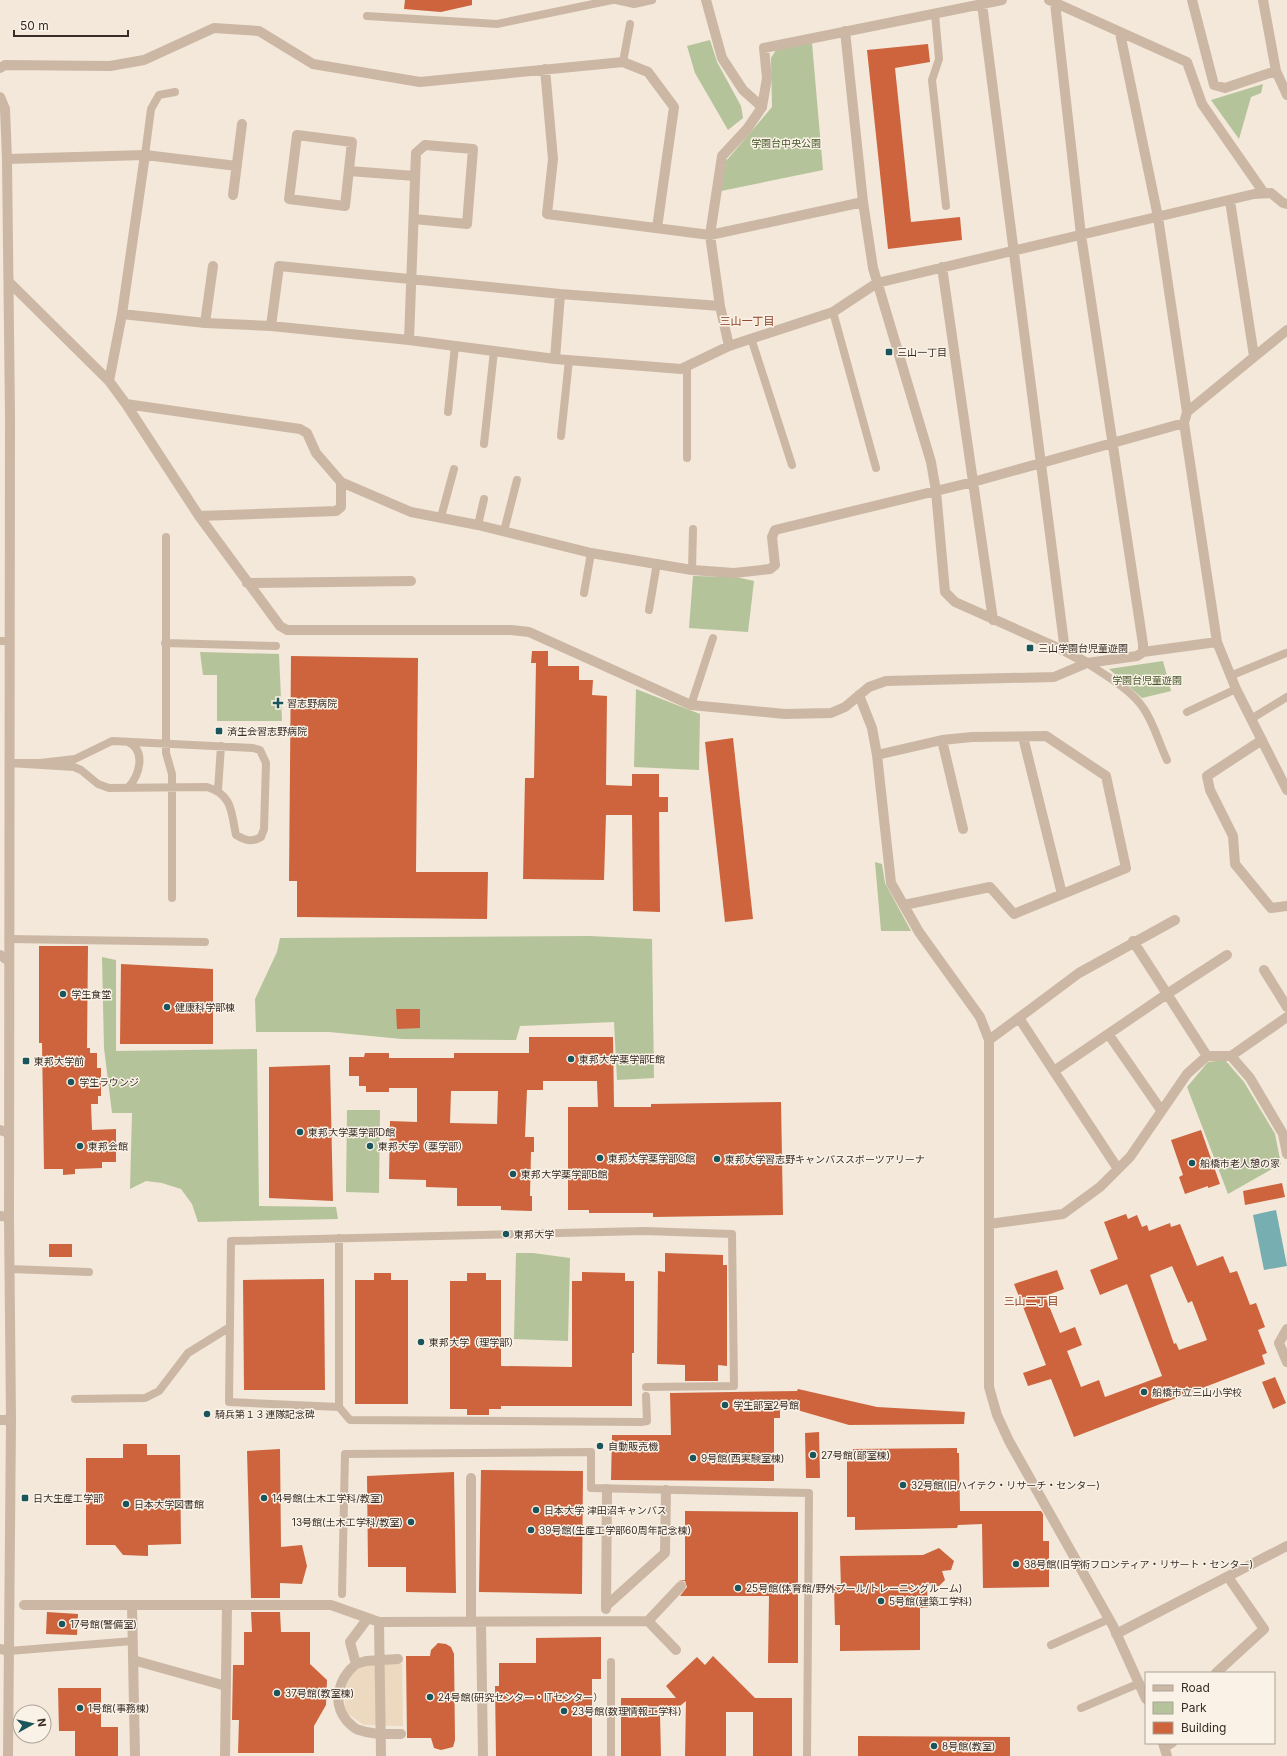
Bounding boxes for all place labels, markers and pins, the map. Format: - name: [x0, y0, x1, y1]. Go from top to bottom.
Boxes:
- place label: 三山一丁目: [897, 346, 947, 358]
- marker: 三山一丁目: [884, 347, 894, 357]
- place label: 三山学園台児童遊園: [1038, 642, 1128, 654]
- marker: 三山学園台児童遊園: [1025, 643, 1035, 653]
- marker: 習志野病院: [272, 697, 284, 709]
- place label: 習志野病院: [287, 697, 337, 709]
- place label: 済生会習志野病院: [227, 725, 307, 737]
- marker: 済生会習志野病院: [214, 726, 224, 736]
- place label: 学生食堂: [71, 988, 111, 1000]
- marker: 学生食堂: [58, 989, 68, 999]
- place label: 健康科学部棟: [175, 1001, 235, 1013]
- marker: 健康科学部棟: [162, 1002, 172, 1012]
- place label: 東邦大学薬学部E館: [579, 1053, 665, 1065]
- marker: 東邦大学薬学部E館: [566, 1054, 576, 1064]
- place label: 東邦大学前: [34, 1055, 84, 1067]
- marker: 東邦大学前: [21, 1056, 31, 1066]
- place label: 学生ラウンジ: [79, 1076, 139, 1088]
- marker: 学生ラウンジ: [66, 1077, 76, 1087]
- place label: 東邦大学薬学部D館: [308, 1126, 395, 1138]
- marker: 東邦大学薬学部D館: [295, 1127, 305, 1137]
- place label: 東邦会館: [88, 1140, 128, 1152]
- place label: 東邦大学（薬学部）: [378, 1140, 468, 1152]
- marker: 東邦会館: [75, 1141, 85, 1151]
- marker: 東邦大学（薬学部）: [365, 1141, 375, 1151]
- place label: 東邦大学薬学部C館: [608, 1152, 695, 1164]
- marker: 東邦大学薬学部C館: [595, 1153, 605, 1163]
- place label: 東邦大学習志野キャンパススポーツアリーナ: [725, 1153, 925, 1165]
- marker: 東邦大学習志野キャンパススポーツアリーナ: [712, 1154, 722, 1164]
- place label: 船橋市老人憩の家: [1200, 1157, 1280, 1169]
- marker: 船橋市老人憩の家: [1187, 1158, 1197, 1168]
- place label: 東邦大学薬学部B館: [521, 1168, 608, 1180]
- marker: 東邦大学薬学部B館: [508, 1169, 518, 1179]
- place label: 東邦大学: [514, 1228, 554, 1240]
- marker: 東邦大学: [501, 1229, 511, 1239]
- place label: 東邦大学（理学部）: [429, 1336, 519, 1348]
- marker: 東邦大学（理学部）: [416, 1337, 426, 1347]
- place label: 船橋市立三山小学校: [1152, 1386, 1242, 1398]
- marker: 船橋市立三山小学校: [1139, 1387, 1149, 1397]
- place label: 学生部室2号館: [733, 1399, 799, 1411]
- marker: 学生部室2号館: [720, 1400, 730, 1410]
- place label: 騎兵第１３連隊記念碑: [215, 1408, 315, 1420]
- marker: 騎兵第１３連隊記念碑: [202, 1409, 212, 1419]
- place label: 自動販売機: [608, 1440, 658, 1452]
- marker: 自動販売機: [595, 1441, 605, 1451]
- place label: 27号館(部室棟): [821, 1449, 890, 1461]
- marker: 27号館(部室棟): [808, 1450, 818, 1460]
- place label: 9号館(西実験室棟): [701, 1452, 785, 1464]
- marker: 9号館(西実験室棟): [688, 1453, 698, 1463]
- place label: 32号館(旧ハイテク・リサーチ・センター): [911, 1479, 1100, 1491]
- marker: 32号館(旧ハイテク・リサーチ・センター): [898, 1480, 908, 1490]
- place label: 日大生産工学部: [33, 1492, 103, 1504]
- place label: 14号館(土木工学科/教室): [272, 1492, 383, 1504]
- marker: 日大生産工学部: [20, 1493, 30, 1503]
- marker: 14号館(土木工学科/教室): [259, 1493, 269, 1503]
- place label: 日本大学図書館: [134, 1498, 204, 1510]
- marker: 日本大学図書館: [121, 1499, 131, 1509]
- place label: 日本大学 津田沼キャンパス: [544, 1504, 667, 1516]
- marker: 日本大学 津田沼キャンパス: [531, 1505, 541, 1515]
- place label: 13号館(土木工学科/教室): [292, 1516, 403, 1528]
- marker: 13号館(土木工学科/教室): [406, 1517, 416, 1527]
- place label: 39号館(生産工学部60周年記念棟): [539, 1524, 691, 1536]
- marker: 39号館(生産工学部60周年記念棟): [526, 1525, 536, 1535]
- place label: 38号館(旧学術フロンティア・リサート・センター): [1024, 1558, 1253, 1570]
- marker: 38号館(旧学術フロンティア・リサート・センター): [1011, 1559, 1021, 1569]
- place label: 25号館(体育館/野外プール/トレーニングルーム): [746, 1582, 962, 1594]
- marker: 25号館(体育館/野外プール/トレーニングルーム): [733, 1583, 743, 1593]
- place label: 5号館(建築工学科): [889, 1595, 972, 1607]
- marker: 5号館(建築工学科): [876, 1596, 886, 1606]
- place label: 17号館(警備室): [70, 1618, 137, 1630]
- marker: 17号館(警備室): [57, 1619, 67, 1629]
- place label: 37号館(教室棟): [285, 1687, 354, 1699]
- marker: 37号館(教室棟): [272, 1688, 282, 1698]
- place label: 24号館(研究センター・ITセンター）: [438, 1691, 603, 1703]
- marker: 24号館(研究センター・ITセンター）: [425, 1692, 435, 1702]
- place label: 1号館(事務棟): [88, 1702, 149, 1714]
- marker: 1号館(事務棟): [75, 1703, 85, 1713]
- place label: 23号館(数理情報工学科): [572, 1705, 682, 1717]
- marker: 23号館(数理情報工学科): [559, 1706, 569, 1716]
- place label: 8号館(教室): [942, 1740, 995, 1752]
- marker: 8号館(教室): [929, 1741, 939, 1751]

